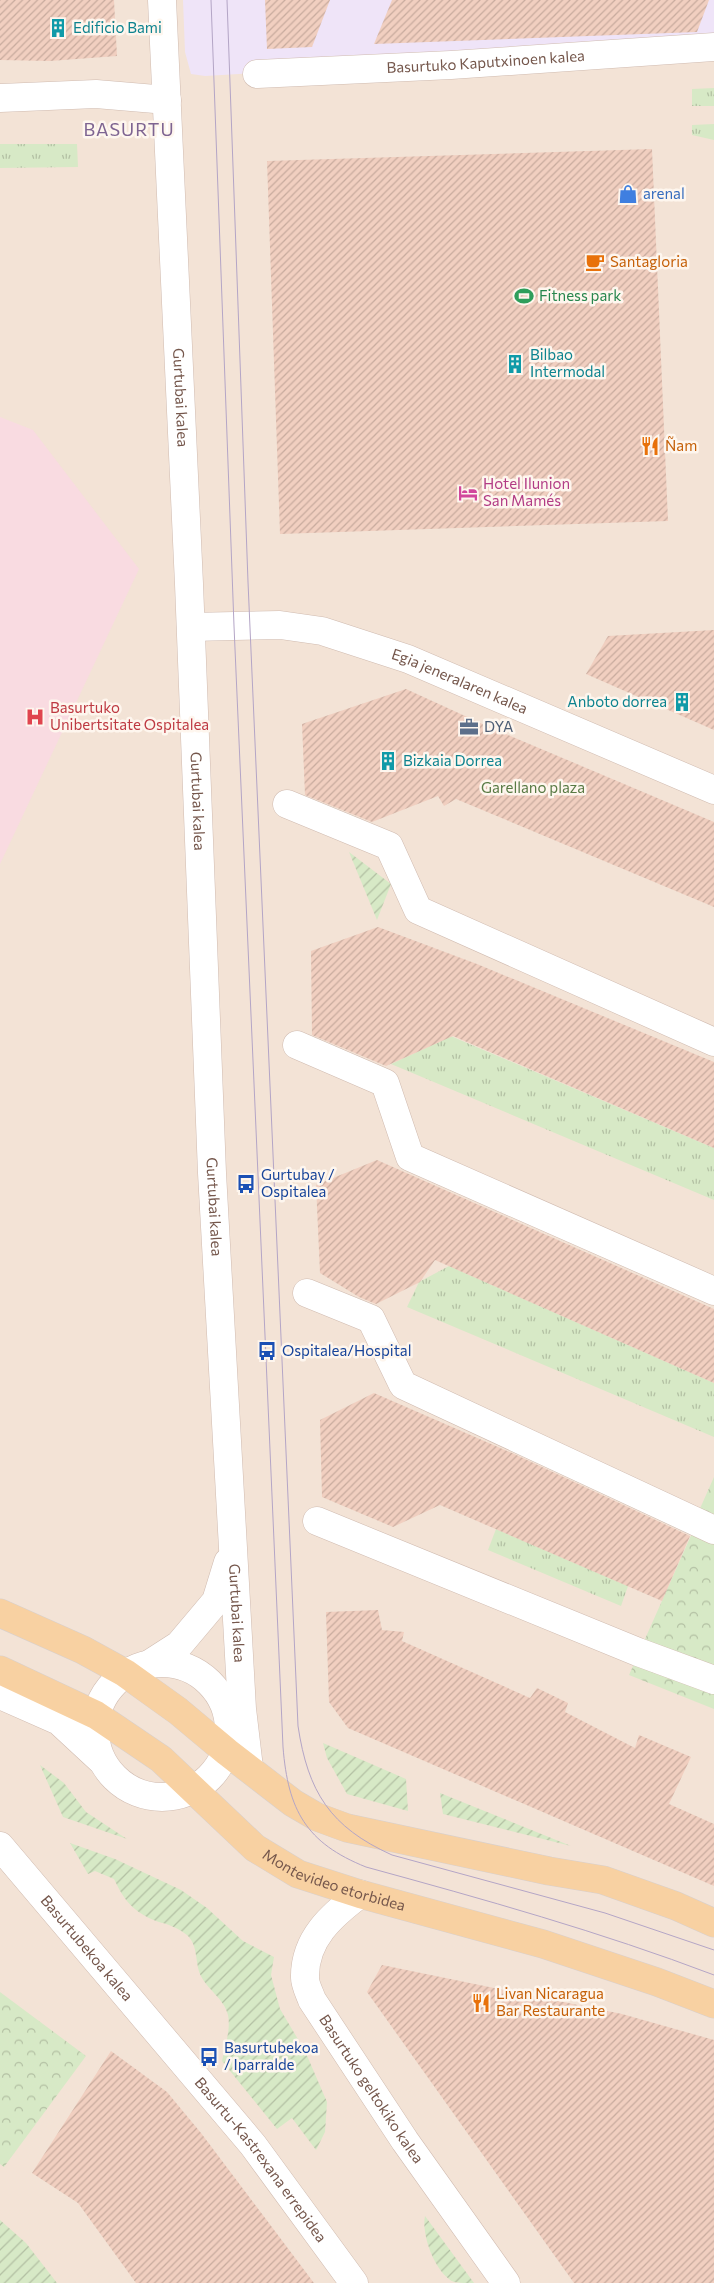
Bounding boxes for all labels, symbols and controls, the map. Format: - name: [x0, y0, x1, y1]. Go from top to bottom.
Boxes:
- building icon: Edificio Bami: [47, 17, 69, 39]
- place label: Edificio Bami: [73, 18, 162, 36]
- street label: Basurtuko Kaputxinoen kalea: [386, 46, 585, 76]
- district label: BASURTU: [83, 118, 175, 140]
- shop icon: arenal: [617, 183, 639, 205]
- place label: arenal: [643, 184, 685, 202]
- cafe icon: Santagloria: [584, 251, 606, 273]
- place label: Santagloria: [610, 252, 688, 270]
- sports icon: Fitness park: [513, 285, 535, 307]
- place label: Fitness park: [539, 286, 621, 304]
- place label: Bilbao Intermodal: [530, 345, 605, 380]
- street label: Gurtubai kalea: [170, 348, 193, 447]
- building icon: Bilbao Intermodal: [504, 353, 526, 375]
- restaurant icon: Ñam: [639, 435, 661, 457]
- place label: Ñam: [665, 436, 697, 454]
- place label: Hotel Ilunion San Mamés: [483, 474, 570, 509]
- hotel icon: Hotel Ilunion San Mamés: [457, 482, 479, 504]
- street label: Egia jeneralaren kalea: [389, 644, 531, 717]
- building icon: Anboto dorrea: [671, 691, 693, 713]
- place label: Anboto dorrea: [567, 692, 667, 710]
- place label: Basurtuko Unibertsitate Ospitalea: [50, 698, 209, 733]
- hospital icon: Basurtuko Unibertsitate Ospitalea: [24, 706, 46, 728]
- office icon: DYA: [458, 716, 480, 738]
- place label: DYA: [484, 717, 513, 735]
- building icon: Bizkaia Dorrea: [377, 750, 399, 772]
- street label: Gurtubai kalea: [188, 751, 209, 851]
- place label: Bizkaia Dorrea: [403, 751, 502, 769]
- park label: Garellano plaza: [481, 778, 585, 796]
- street label: Gurtubai kalea: [203, 1157, 227, 1257]
- place label: Gurtubay / Ospitalea: [261, 1165, 335, 1200]
- bus stop icon: Gurtubay / Ospitalea: [235, 1173, 257, 1195]
- bus stop icon: Ospitalea/Hospital: [256, 1340, 278, 1362]
- place label: Ospitalea/Hospital: [282, 1341, 411, 1359]
- street label: Gurtubai kalea: [226, 1563, 249, 1663]
- street label: Montevideo etorbidea: [260, 1845, 407, 1914]
- street label: Basurtubekoa kalea: [37, 1891, 137, 2004]
- place label: Livan Nicaragua Bar Restaurante: [496, 1984, 605, 2019]
- restaurant icon: Livan Nicaragua Bar Restaurante: [470, 1992, 492, 2014]
- street label: Basurtuko geltokiko kalea: [316, 2011, 428, 2166]
- place label: Basurtubekoa / Iparralde: [224, 2038, 319, 2073]
- bus stop icon: Basurtubekoa / Iparralde: [198, 2046, 220, 2068]
- street label: Basurtu-Kastrexana errepidea: [192, 2073, 331, 2245]

